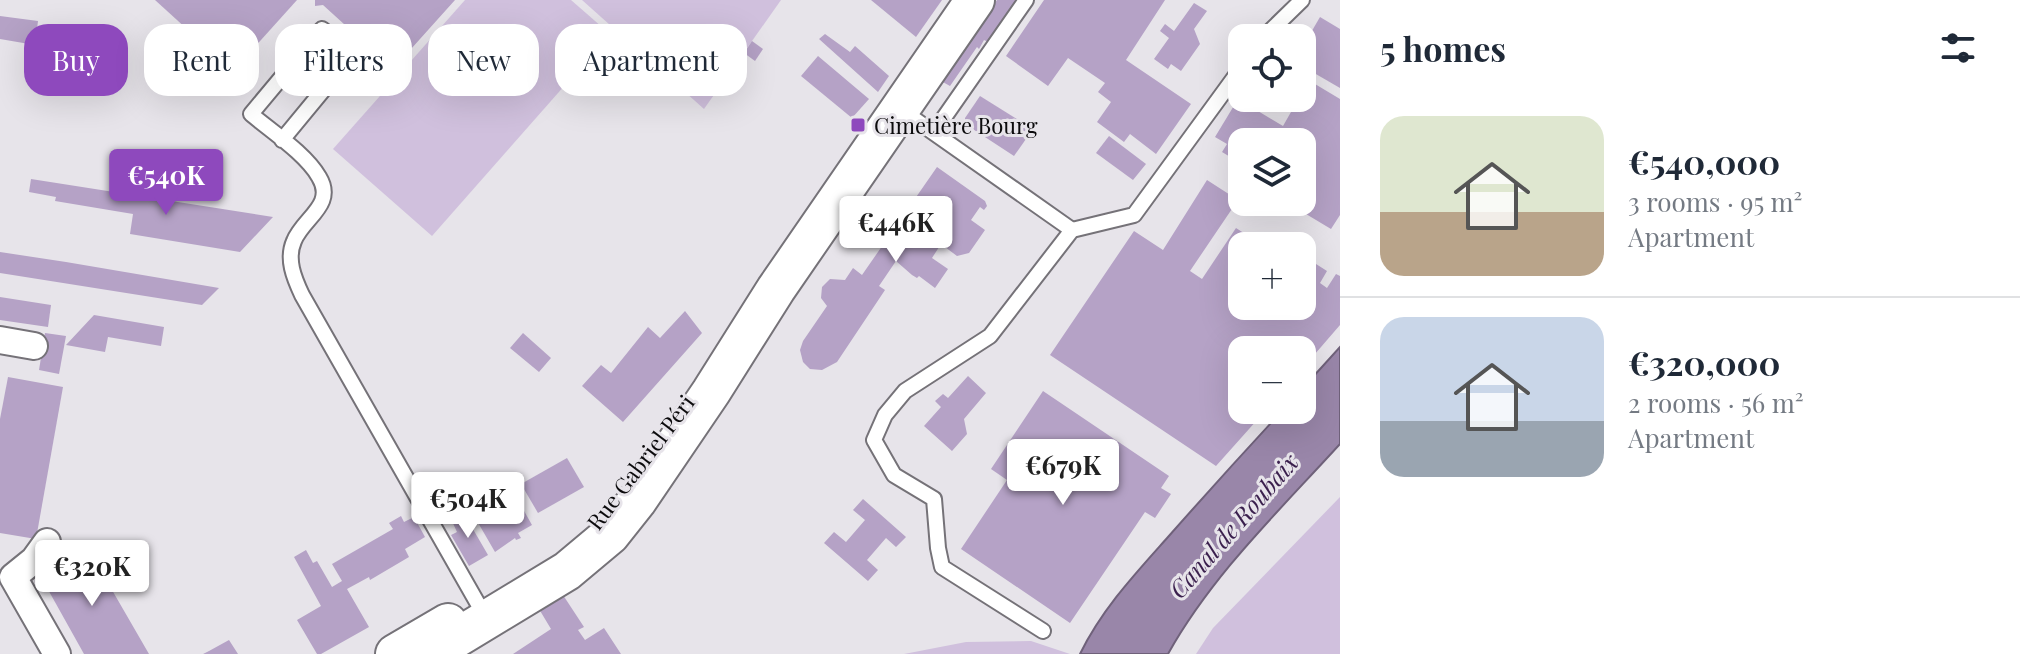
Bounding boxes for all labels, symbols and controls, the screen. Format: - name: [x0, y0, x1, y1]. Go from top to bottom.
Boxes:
- chip: Buy: [24, 24, 128, 96]
- chip: Rent: [144, 24, 259, 96]
- chip: Filters: [275, 24, 412, 96]
- chip: New: [428, 24, 539, 96]
- chip: Apartment: [555, 24, 747, 96]
- map controls: [1228, 24, 1316, 424]
- button: locate: [1228, 24, 1316, 112]
- text: 5 homes: [1380, 25, 1506, 71]
- icon: filters: [1936, 26, 1980, 70]
- place label: Cimetière Bourg: [874, 110, 1038, 140]
- marker: Cimetière Bourg: [849, 116, 867, 134]
- button: layers: [1228, 128, 1316, 216]
- text: €540,000: [1628, 138, 1780, 184]
- icon: home: [1444, 148, 1540, 244]
- pin: €540K: [110, 149, 222, 217]
- text: €540K: [127, 157, 205, 192]
- text: 3 rooms · 95 m²: [1628, 184, 1802, 219]
- pin: €446K: [840, 196, 952, 264]
- text: €446K: [857, 204, 935, 239]
- text: Apartment: [1628, 219, 1754, 254]
- button: +: [1228, 232, 1316, 320]
- button: −: [1228, 336, 1316, 424]
- text: €320,000: [1628, 339, 1780, 385]
- icon: home: [1444, 349, 1540, 445]
- text: 2 rooms · 56 m²: [1628, 385, 1804, 420]
- street label: Rue Gabriel Péri: [579, 388, 701, 536]
- text: Apartment: [1628, 420, 1754, 455]
- pin: €679K: [1007, 439, 1119, 507]
- water label: Canal de Roubaix: [1161, 446, 1305, 604]
- text: €679K: [1025, 447, 1101, 482]
- pin: €504K: [412, 472, 524, 540]
- text: €504K: [429, 480, 507, 515]
- pin: €320K: [36, 540, 148, 608]
- text: €320K: [53, 548, 131, 583]

